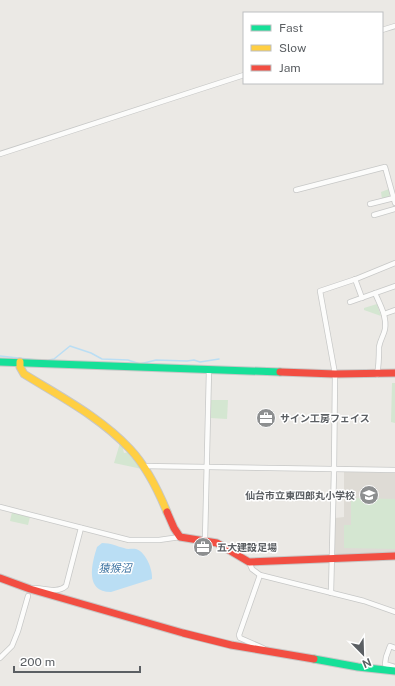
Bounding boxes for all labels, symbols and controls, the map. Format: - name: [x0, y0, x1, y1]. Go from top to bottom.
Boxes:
- legend: [243, 12, 383, 84]
- text: Fast: [279, 21, 304, 35]
- text: Slow: [279, 41, 307, 55]
- text: Jam: [279, 61, 301, 75]
- office icon: サイン工房フェイス: [255, 407, 277, 429]
- place label: サイン工房フェイス: [280, 412, 370, 424]
- school or university icon: 仙台市立東四郎丸小学校: [358, 484, 380, 506]
- place label: 仙台市立東四郎丸小学校: [245, 489, 355, 501]
- office icon: 五大建設足場: [192, 536, 214, 558]
- place label: 五大建設足場: [217, 541, 277, 553]
- water label: 猿猴沼: [99, 562, 133, 574]
- north arrow: [343, 634, 383, 674]
- scale bar: [14, 648, 140, 674]
- text: 200 m: [20, 655, 55, 669]
- text: N: [361, 656, 373, 670]

